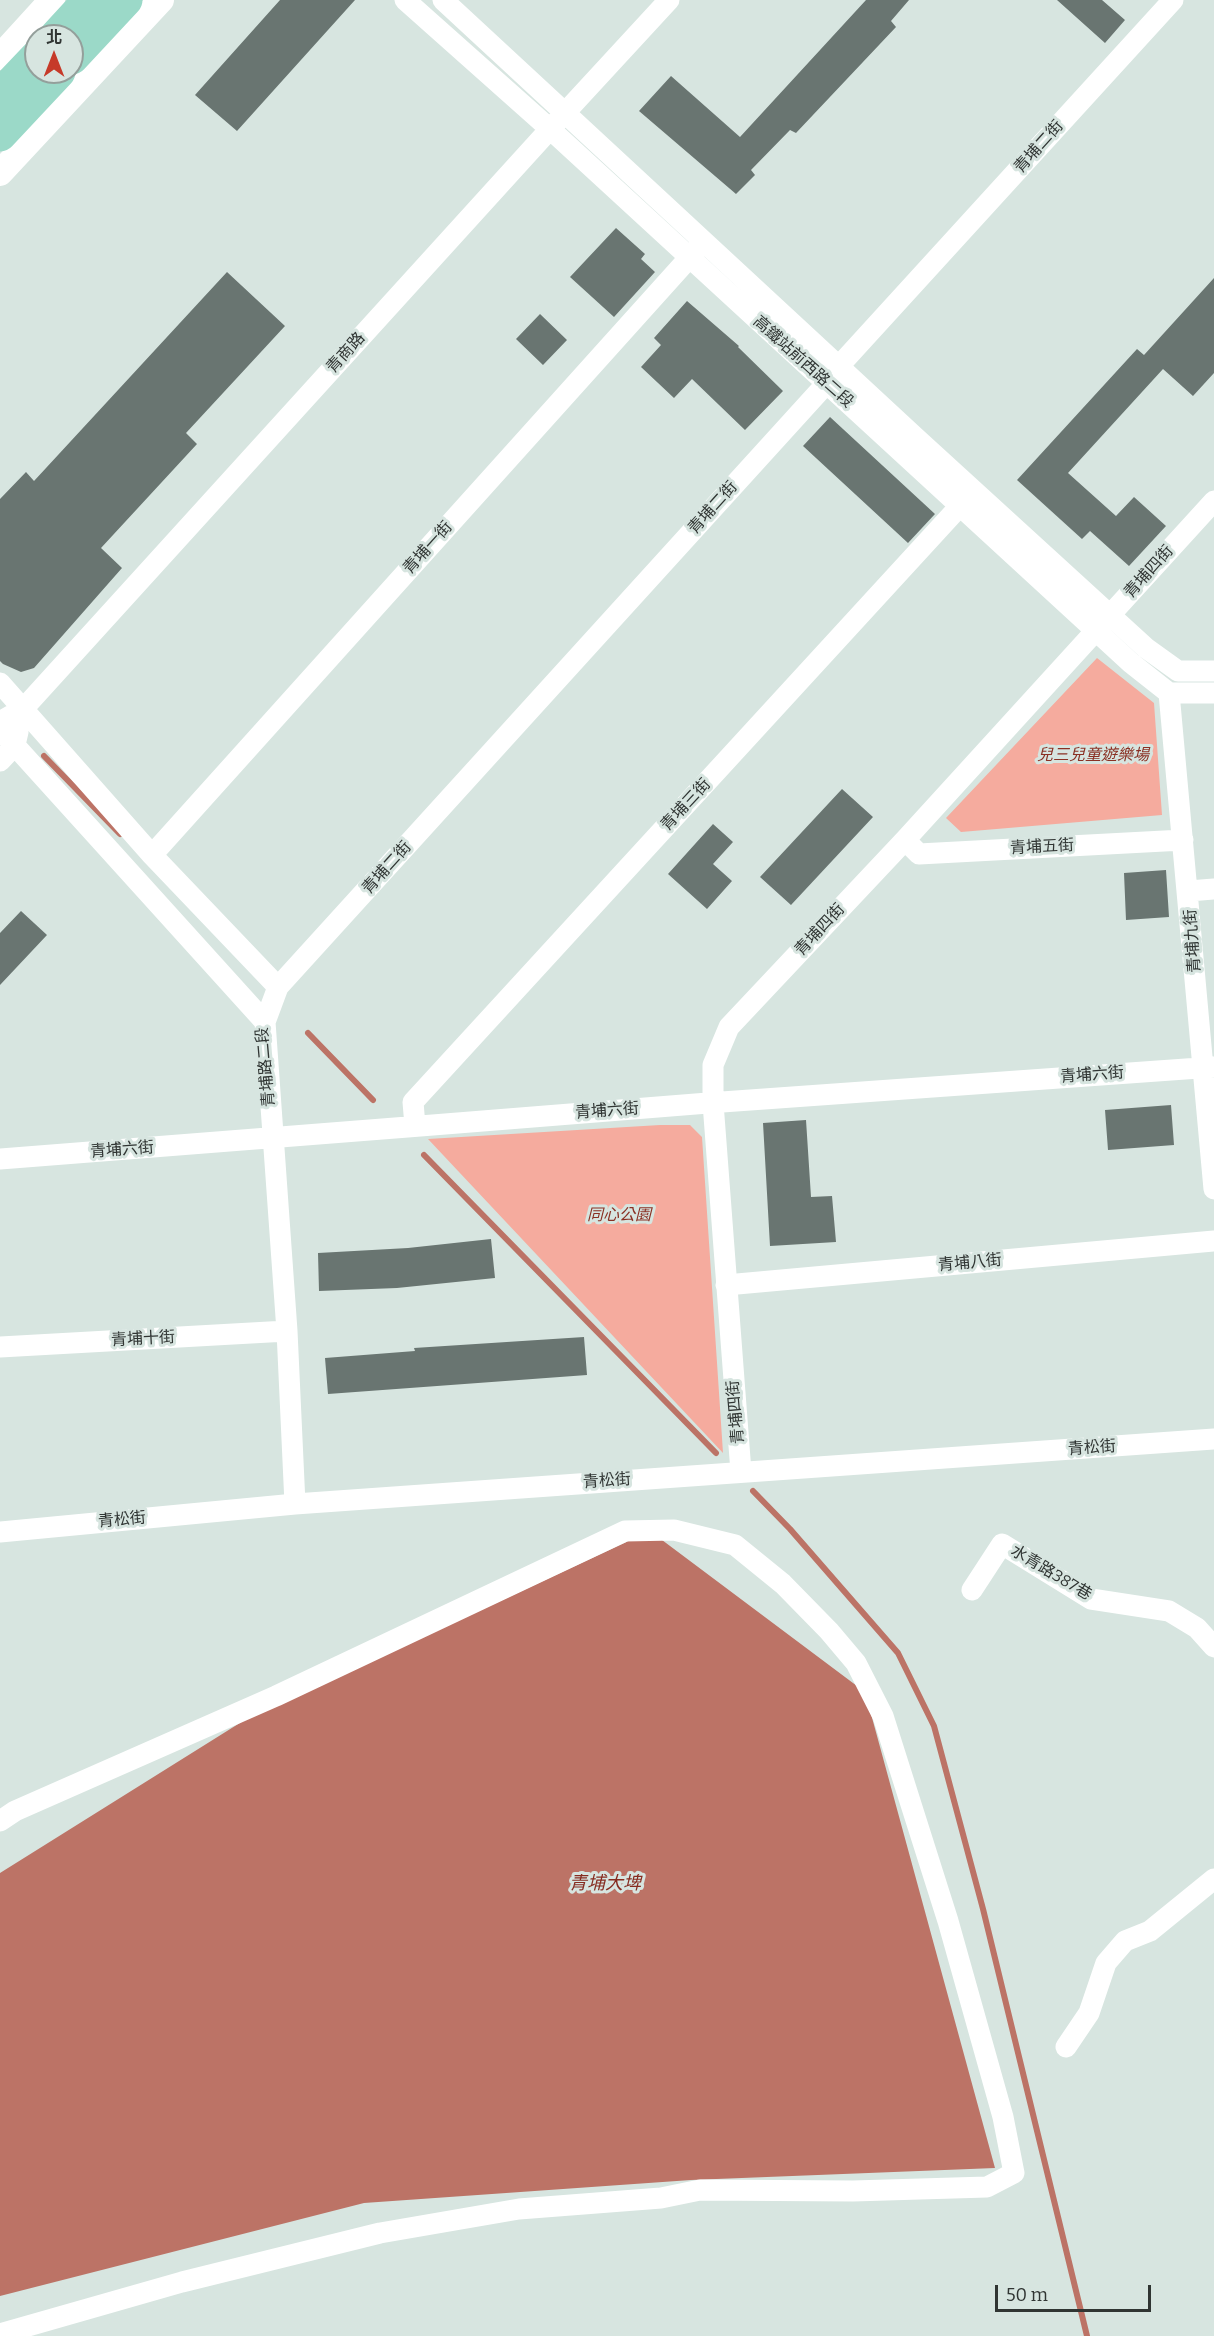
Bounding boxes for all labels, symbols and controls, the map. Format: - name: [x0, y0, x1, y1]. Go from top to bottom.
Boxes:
- north arrow: [24, 24, 84, 84]
- text: 北: [46, 28, 62, 47]
- street label: 青埔二街: [1010, 117, 1068, 177]
- street label: 高鐵站前西路二段: [749, 312, 857, 412]
- street label: 青商路: [323, 329, 369, 377]
- street label: 青埔二街: [684, 478, 742, 538]
- street label: 青埔一街: [399, 518, 457, 578]
- street label: 青埔四街: [1120, 542, 1178, 602]
- park label: 兒三兒童遊樂場: [1037, 746, 1149, 766]
- street label: 青埔三街: [657, 775, 715, 835]
- street label: 青埔五街: [1010, 836, 1074, 858]
- street label: 青埔二街: [358, 838, 416, 898]
- street label: 青埔四街: [791, 900, 849, 960]
- street label: 青埔九街: [1181, 908, 1205, 974]
- street label: 青埔路二段: [253, 1026, 279, 1108]
- street label: 青埔六街: [1059, 1063, 1125, 1087]
- street label: 青埔六街: [574, 1099, 640, 1123]
- street label: 青埔六街: [89, 1138, 155, 1162]
- park label: 同心公園: [587, 1206, 651, 1226]
- street label: 青埔八街: [937, 1251, 1003, 1275]
- street label: 青埔十街: [111, 1328, 175, 1350]
- street label: 青埔四街: [724, 1379, 748, 1445]
- street label: 青松街: [1067, 1437, 1117, 1459]
- street label: 青松街: [582, 1470, 632, 1492]
- street label: 青松街: [97, 1508, 147, 1532]
- street label: 水青路387巷: [1007, 1541, 1095, 1605]
- water label: 青埔大埤: [569, 1873, 641, 1895]
- scale bar: [998, 2273, 1154, 2311]
- text: 50 m: [1006, 2284, 1048, 2306]

